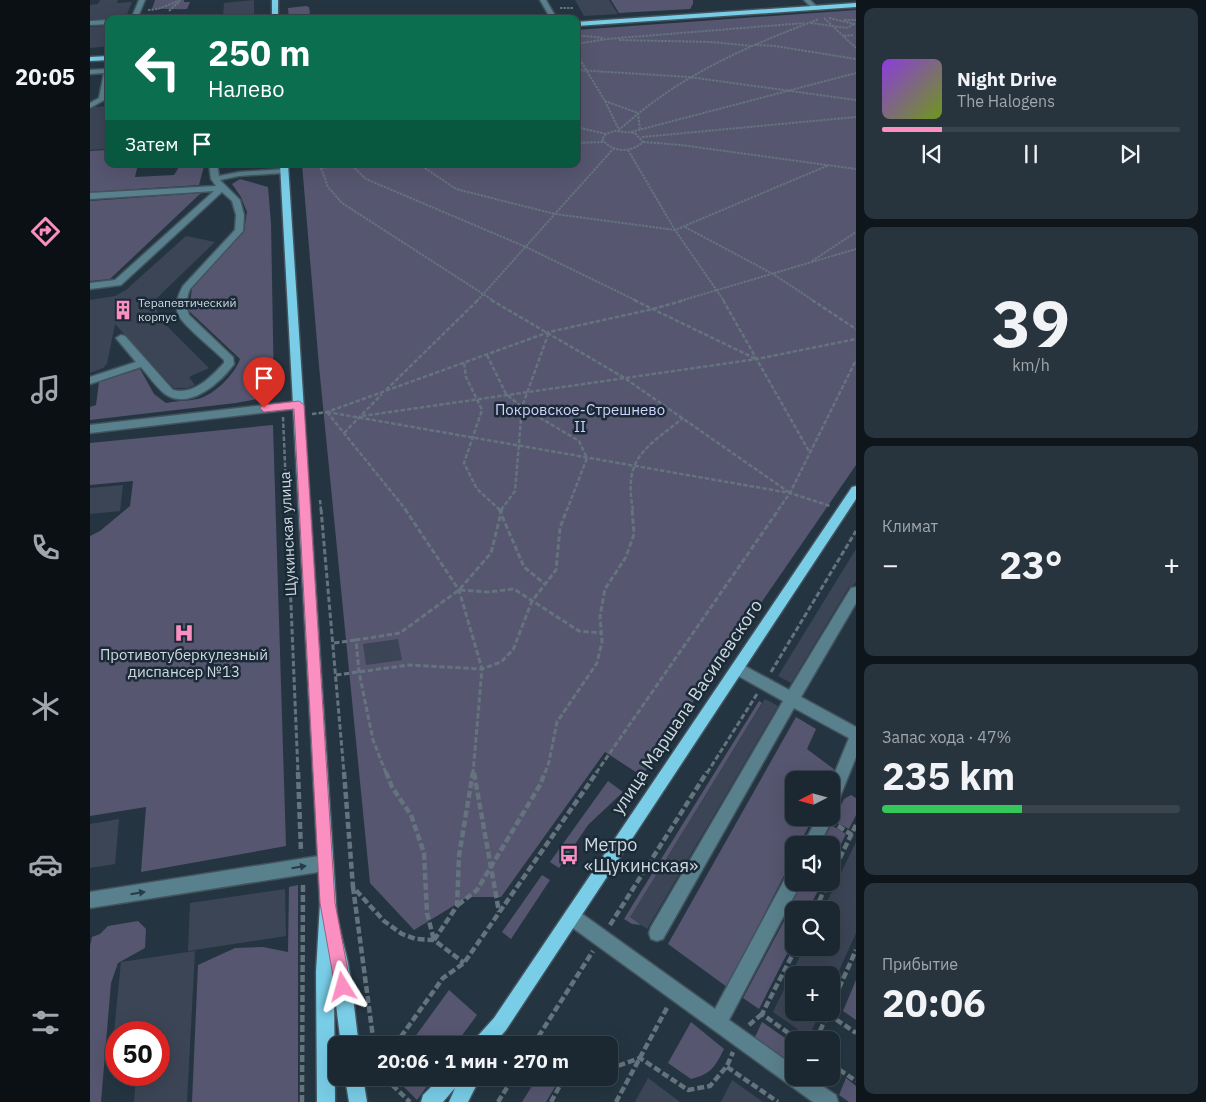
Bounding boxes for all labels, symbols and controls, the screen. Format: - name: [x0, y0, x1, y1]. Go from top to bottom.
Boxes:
- text: 250 m: [208, 30, 311, 76]
- icon: left: [125, 35, 190, 100]
- text: 20:05: [15, 62, 75, 91]
- text: Night Drive: [957, 67, 1057, 91]
- text: Налево: [208, 74, 285, 103]
- text: The Halogens: [957, 91, 1055, 111]
- icon: arrive: [188, 130, 216, 158]
- text: Затем: [125, 132, 178, 156]
- icon: previous: [918, 140, 946, 168]
- icon: pause: [1017, 140, 1045, 168]
- icon: next: [1116, 140, 1144, 168]
- icon: directions: [28, 214, 63, 249]
- text: 39: [992, 280, 1070, 365]
- place label: Терапевтический корпус: [138, 295, 237, 324]
- building icon: Терапевтический корпус: [112, 299, 134, 321]
- text: km/h: [1012, 355, 1050, 375]
- pin: [243, 357, 285, 408]
- icon: arrive: [250, 364, 278, 392]
- icon: music: [28, 372, 63, 407]
- park label: Покровское-Стрешнево II: [495, 400, 665, 436]
- street label: Щукинская улица: [275, 471, 300, 597]
- text: Климат: [882, 516, 938, 536]
- icon: phone: [28, 530, 63, 565]
- text: 23°: [999, 540, 1063, 589]
- text: −: [882, 546, 899, 583]
- text: +: [1163, 546, 1180, 583]
- street label: улица Маршала Василевского: [606, 595, 767, 819]
- hospital icon: Противотуберкулезный диспансер №13: [173, 622, 195, 644]
- place label: Противотуберкулезный диспансер №13: [100, 645, 268, 681]
- icon: climate: [28, 689, 63, 724]
- text: Запас хода · 47%: [882, 727, 1011, 747]
- text: 235 km: [882, 751, 1015, 800]
- north arrow: [785, 771, 840, 826]
- map controls: [785, 771, 840, 1086]
- place label: Метро «Щукинская»: [584, 833, 698, 877]
- button: sound: [785, 836, 840, 891]
- bus stop icon: Метро «Щукинская»: [558, 844, 580, 866]
- icon: car: [28, 847, 63, 882]
- one-way arrow: [291, 863, 307, 871]
- one-way arrow: [130, 888, 146, 896]
- button: search: [785, 901, 840, 956]
- text: Прибытие: [882, 954, 958, 974]
- position arrow: [316, 960, 368, 1012]
- button: +: [785, 966, 840, 1021]
- text: 20:06: [882, 978, 986, 1027]
- icon: filters: [28, 1005, 63, 1040]
- speed limit sign: 50: [105, 1021, 170, 1086]
- button: −: [785, 1031, 840, 1086]
- text: 20:06 · 1 мин · 270 m: [377, 1049, 569, 1073]

